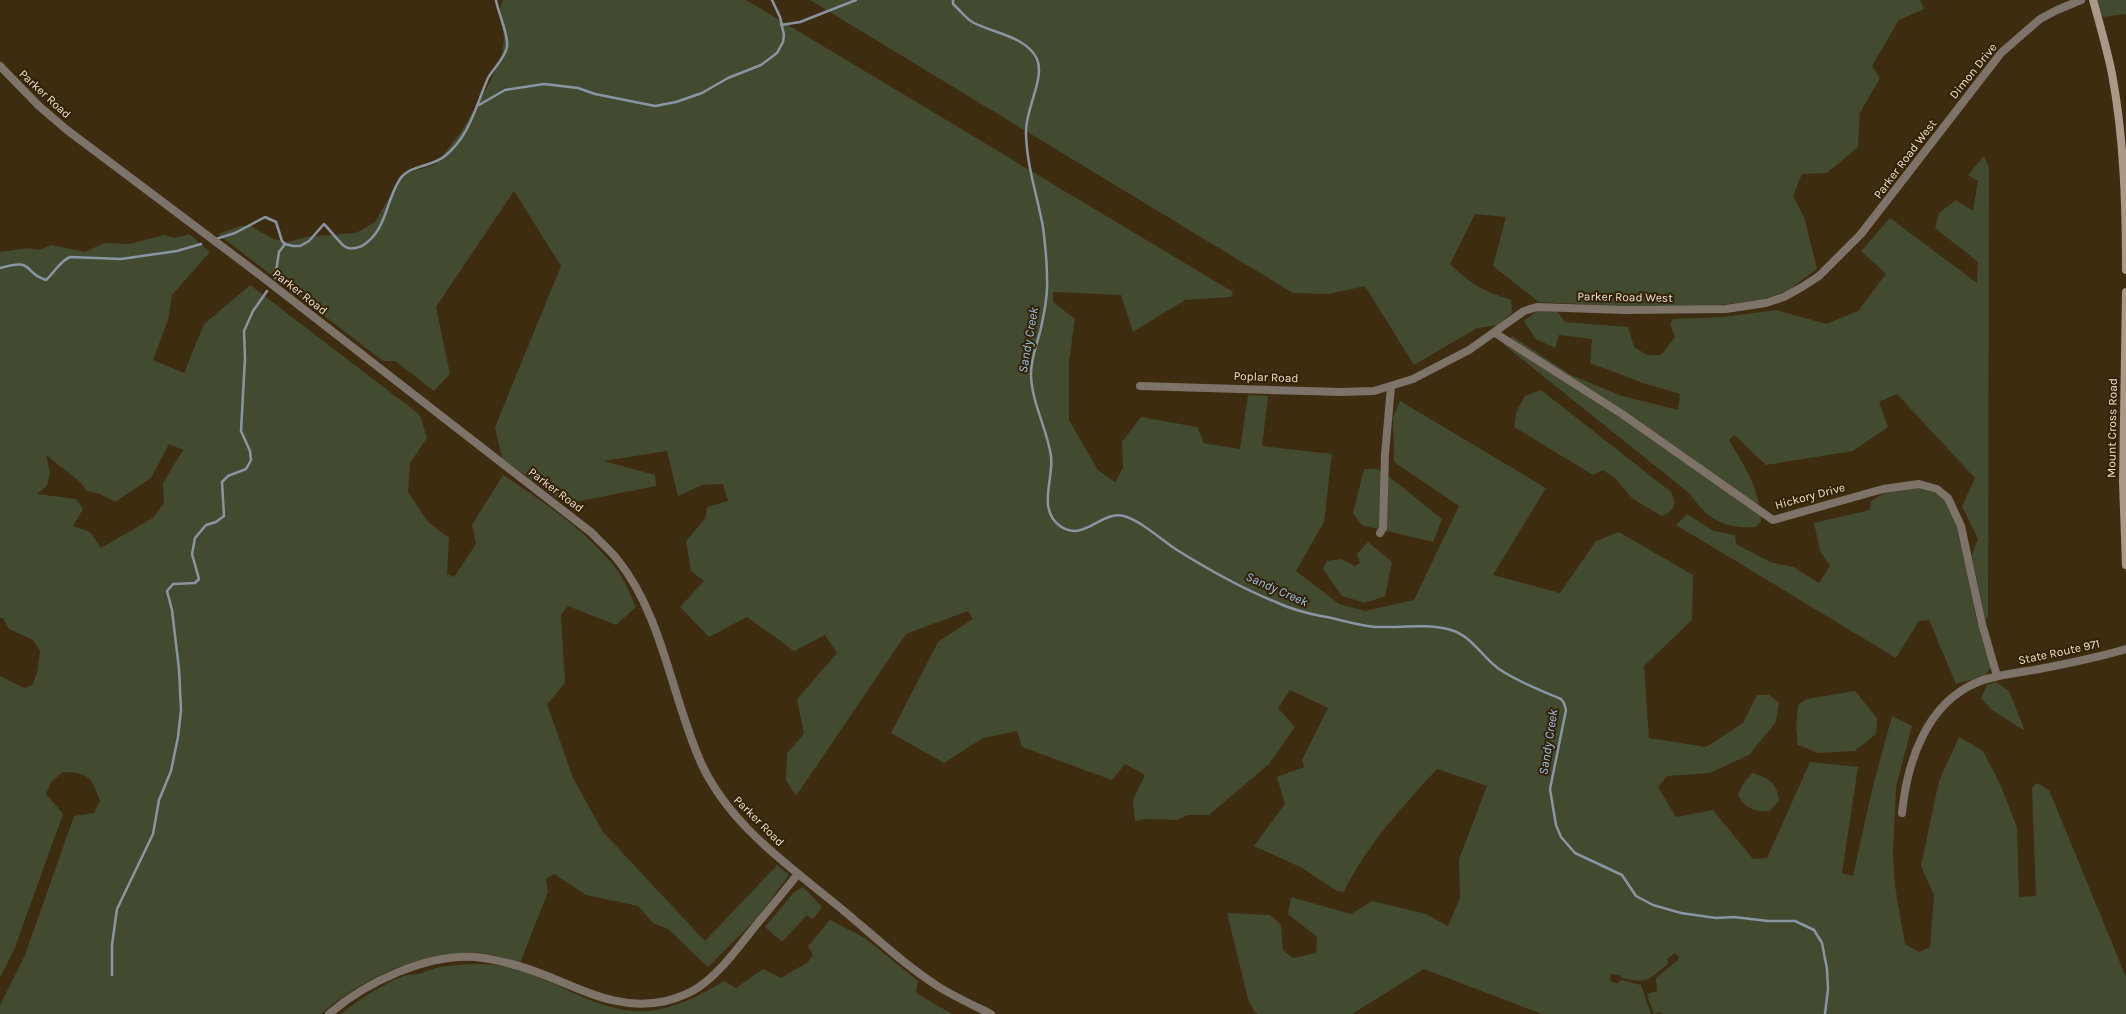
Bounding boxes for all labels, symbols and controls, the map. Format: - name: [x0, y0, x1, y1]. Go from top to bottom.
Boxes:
- street label: Dimon Drive: [1946, 40, 2000, 102]
- street label: Parker Road: [16, 67, 74, 121]
- street label: Parker Road West: [1871, 116, 1940, 201]
- street label: Parker Road: [270, 266, 330, 318]
- street label: Parker Road West: [1577, 289, 1673, 305]
- water label: Sandy Creek: [1015, 306, 1041, 374]
- street label: Poplar Road: [1233, 369, 1299, 385]
- street label: Mount Cross Road: [2104, 378, 2120, 478]
- street label: Parker Road: [526, 465, 586, 515]
- street label: Hickory Drive: [1773, 480, 1847, 512]
- water label: Sandy Creek: [1244, 569, 1311, 610]
- street label: State Route 971: [2017, 637, 2101, 667]
- water label: Sandy Creek: [1535, 708, 1561, 776]
- street label: Parker Road: [731, 793, 787, 849]

